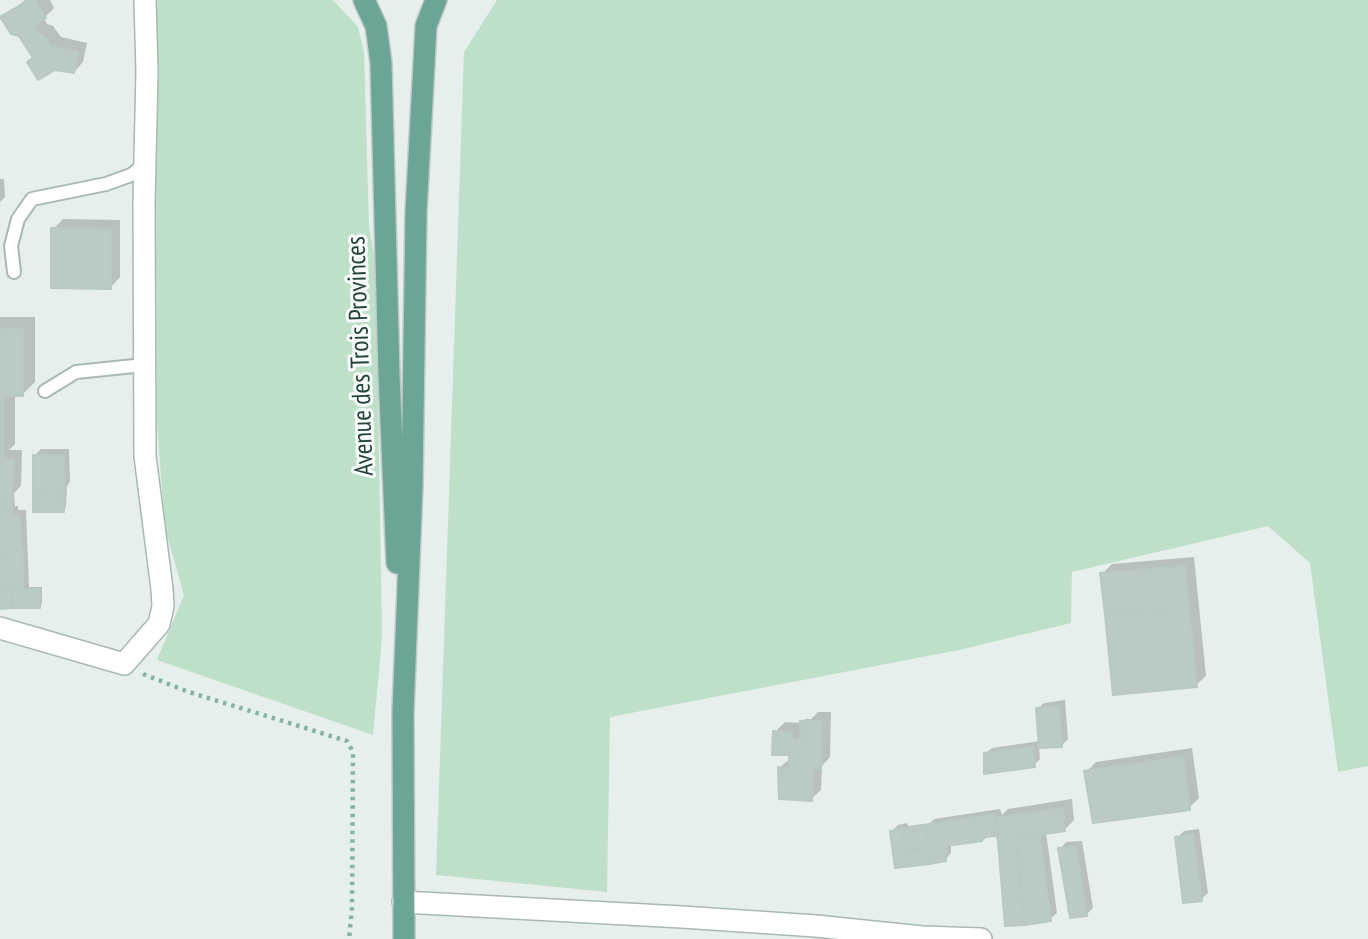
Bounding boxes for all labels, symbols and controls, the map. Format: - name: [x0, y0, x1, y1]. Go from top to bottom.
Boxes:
- street label: Avenue des Trois Provinces: [341, 236, 381, 476]

